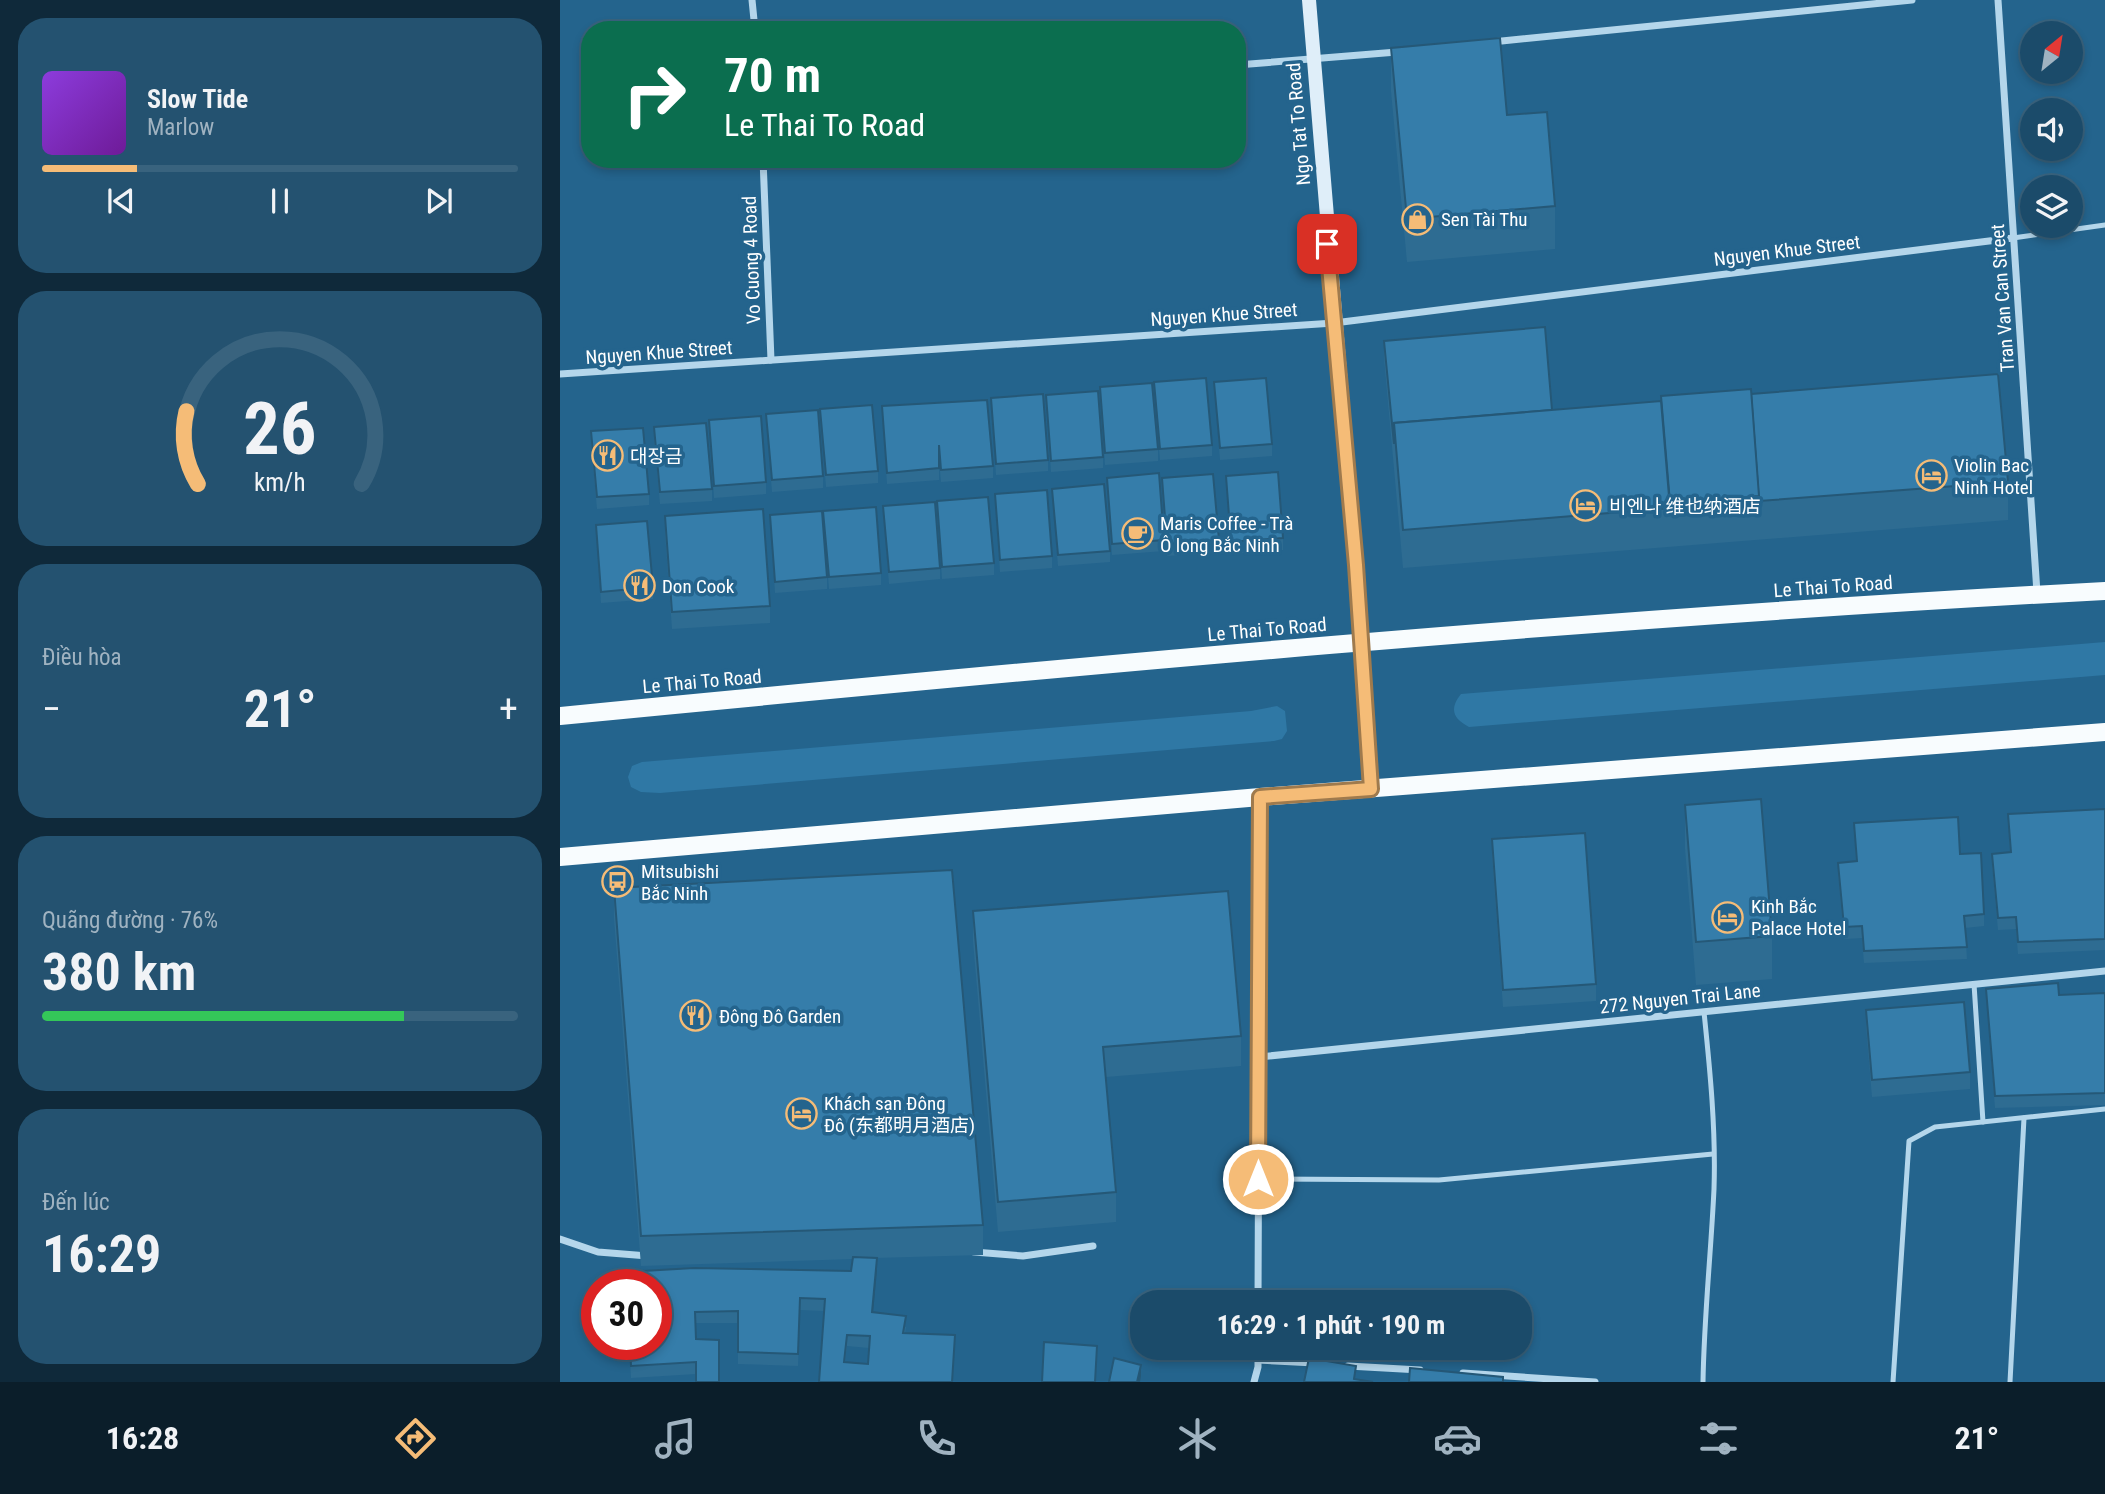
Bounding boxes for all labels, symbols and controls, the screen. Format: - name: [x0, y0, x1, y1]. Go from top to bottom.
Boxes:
- north arrow: [2020, 21, 2082, 84]
- map controls: [2020, 21, 2083, 238]
- text: 70 m: [724, 47, 821, 104]
- icon: right: [609, 49, 700, 140]
- street label: Ngo Tat To Road: [1282, 62, 1315, 186]
- text: Slow Tide: [147, 84, 248, 114]
- button: sound: [2020, 98, 2083, 161]
- text: Le Thai To Road: [724, 106, 925, 144]
- text: Marlow: [147, 114, 214, 141]
- button: layers: [2020, 175, 2083, 238]
- icon: previous: [102, 182, 140, 220]
- icon: pause: [261, 182, 299, 220]
- icon: next: [420, 182, 458, 220]
- street label: Vo Cuong 4 Road: [738, 195, 765, 325]
- shop icon: Sen Tài Thu: [1401, 202, 1435, 236]
- place label: Sen Tài Thu: [1441, 208, 1528, 231]
- pin: [1297, 214, 1357, 274]
- street label: Tran Van Can Street: [1986, 223, 2019, 373]
- icon: arrive: [1308, 225, 1346, 263]
- street label: Nguyen Khue Street: [1713, 230, 1861, 271]
- street label: Nguyen Khue Street: [1150, 298, 1298, 331]
- street label: Nguyen Khue Street: [585, 336, 733, 369]
- text: 26: [243, 387, 317, 473]
- restaurant icon: 대장금: [590, 439, 624, 473]
- place label: 대장금: [630, 445, 682, 468]
- place label: Violin Bac Ninh Hotel: [1954, 454, 2033, 499]
- hotel icon: Violin Bac Ninh Hotel: [1914, 459, 1948, 493]
- text: km/h: [254, 468, 306, 497]
- hotel icon: 비엔나 维也纳酒店: [1569, 489, 1603, 523]
- place label: 비엔나 维也纳酒店: [1609, 495, 1761, 518]
- place label: Maris Coffee - Trà Ô long Bắc Ninh: [1160, 512, 1293, 557]
- cafe icon: Maris Coffee - Trà Ô long Bắc Ninh: [1120, 517, 1154, 551]
- restaurant icon: Don Cook: [622, 569, 656, 603]
- street label: Le Thai To Road: [1773, 571, 1893, 602]
- place label: Don Cook: [662, 575, 735, 598]
- street label: Le Thai To Road: [1207, 613, 1328, 646]
- text: Điều hòa: [42, 644, 122, 671]
- street label: Le Thai To Road: [642, 665, 763, 698]
- text: 21°: [244, 679, 316, 740]
- text: −: [42, 687, 61, 731]
- text: +: [499, 687, 518, 731]
- place label: Mitsubishi Bắc Ninh: [641, 860, 719, 905]
- bus stop icon: Mitsubishi Bắc Ninh: [601, 865, 635, 899]
- place label: Kinh Bắc Palace Hotel: [1751, 895, 1846, 940]
- hotel icon: Kinh Bắc Palace Hotel: [1711, 900, 1745, 934]
- text: Quãng đường · 76%: [42, 907, 218, 934]
- text: 380 km: [42, 942, 196, 1003]
- street label: 272 Nguyen Trai Lane: [1599, 979, 1762, 1018]
- restaurant icon: Đông Đô Garden: [679, 999, 713, 1033]
- place label: Đông Đô Garden: [719, 1005, 841, 1028]
- place label: Khách sạn Đông Đô (东都明月酒店): [824, 1092, 975, 1137]
- hotel icon: Khách sạn Đông Đô (东都明月酒店): [784, 1097, 818, 1131]
- position arrow: [1221, 1142, 1295, 1216]
- text: Đến lúc: [42, 1189, 110, 1216]
- text: 16:29: [42, 1224, 161, 1285]
- speed limit sign: 30: [581, 1269, 672, 1360]
- text: 16:29 · 1 phút · 190 m: [1217, 1310, 1445, 1340]
- icon: directions: [391, 1414, 440, 1463]
- icon: music: [651, 1414, 700, 1463]
- icon: phone: [912, 1414, 961, 1463]
- icon: climate: [1173, 1414, 1222, 1463]
- icon: car: [1433, 1414, 1482, 1463]
- icon: filters: [1694, 1414, 1743, 1463]
- text: 16:28: [106, 1419, 179, 1457]
- text: 21°: [1954, 1419, 1999, 1457]

